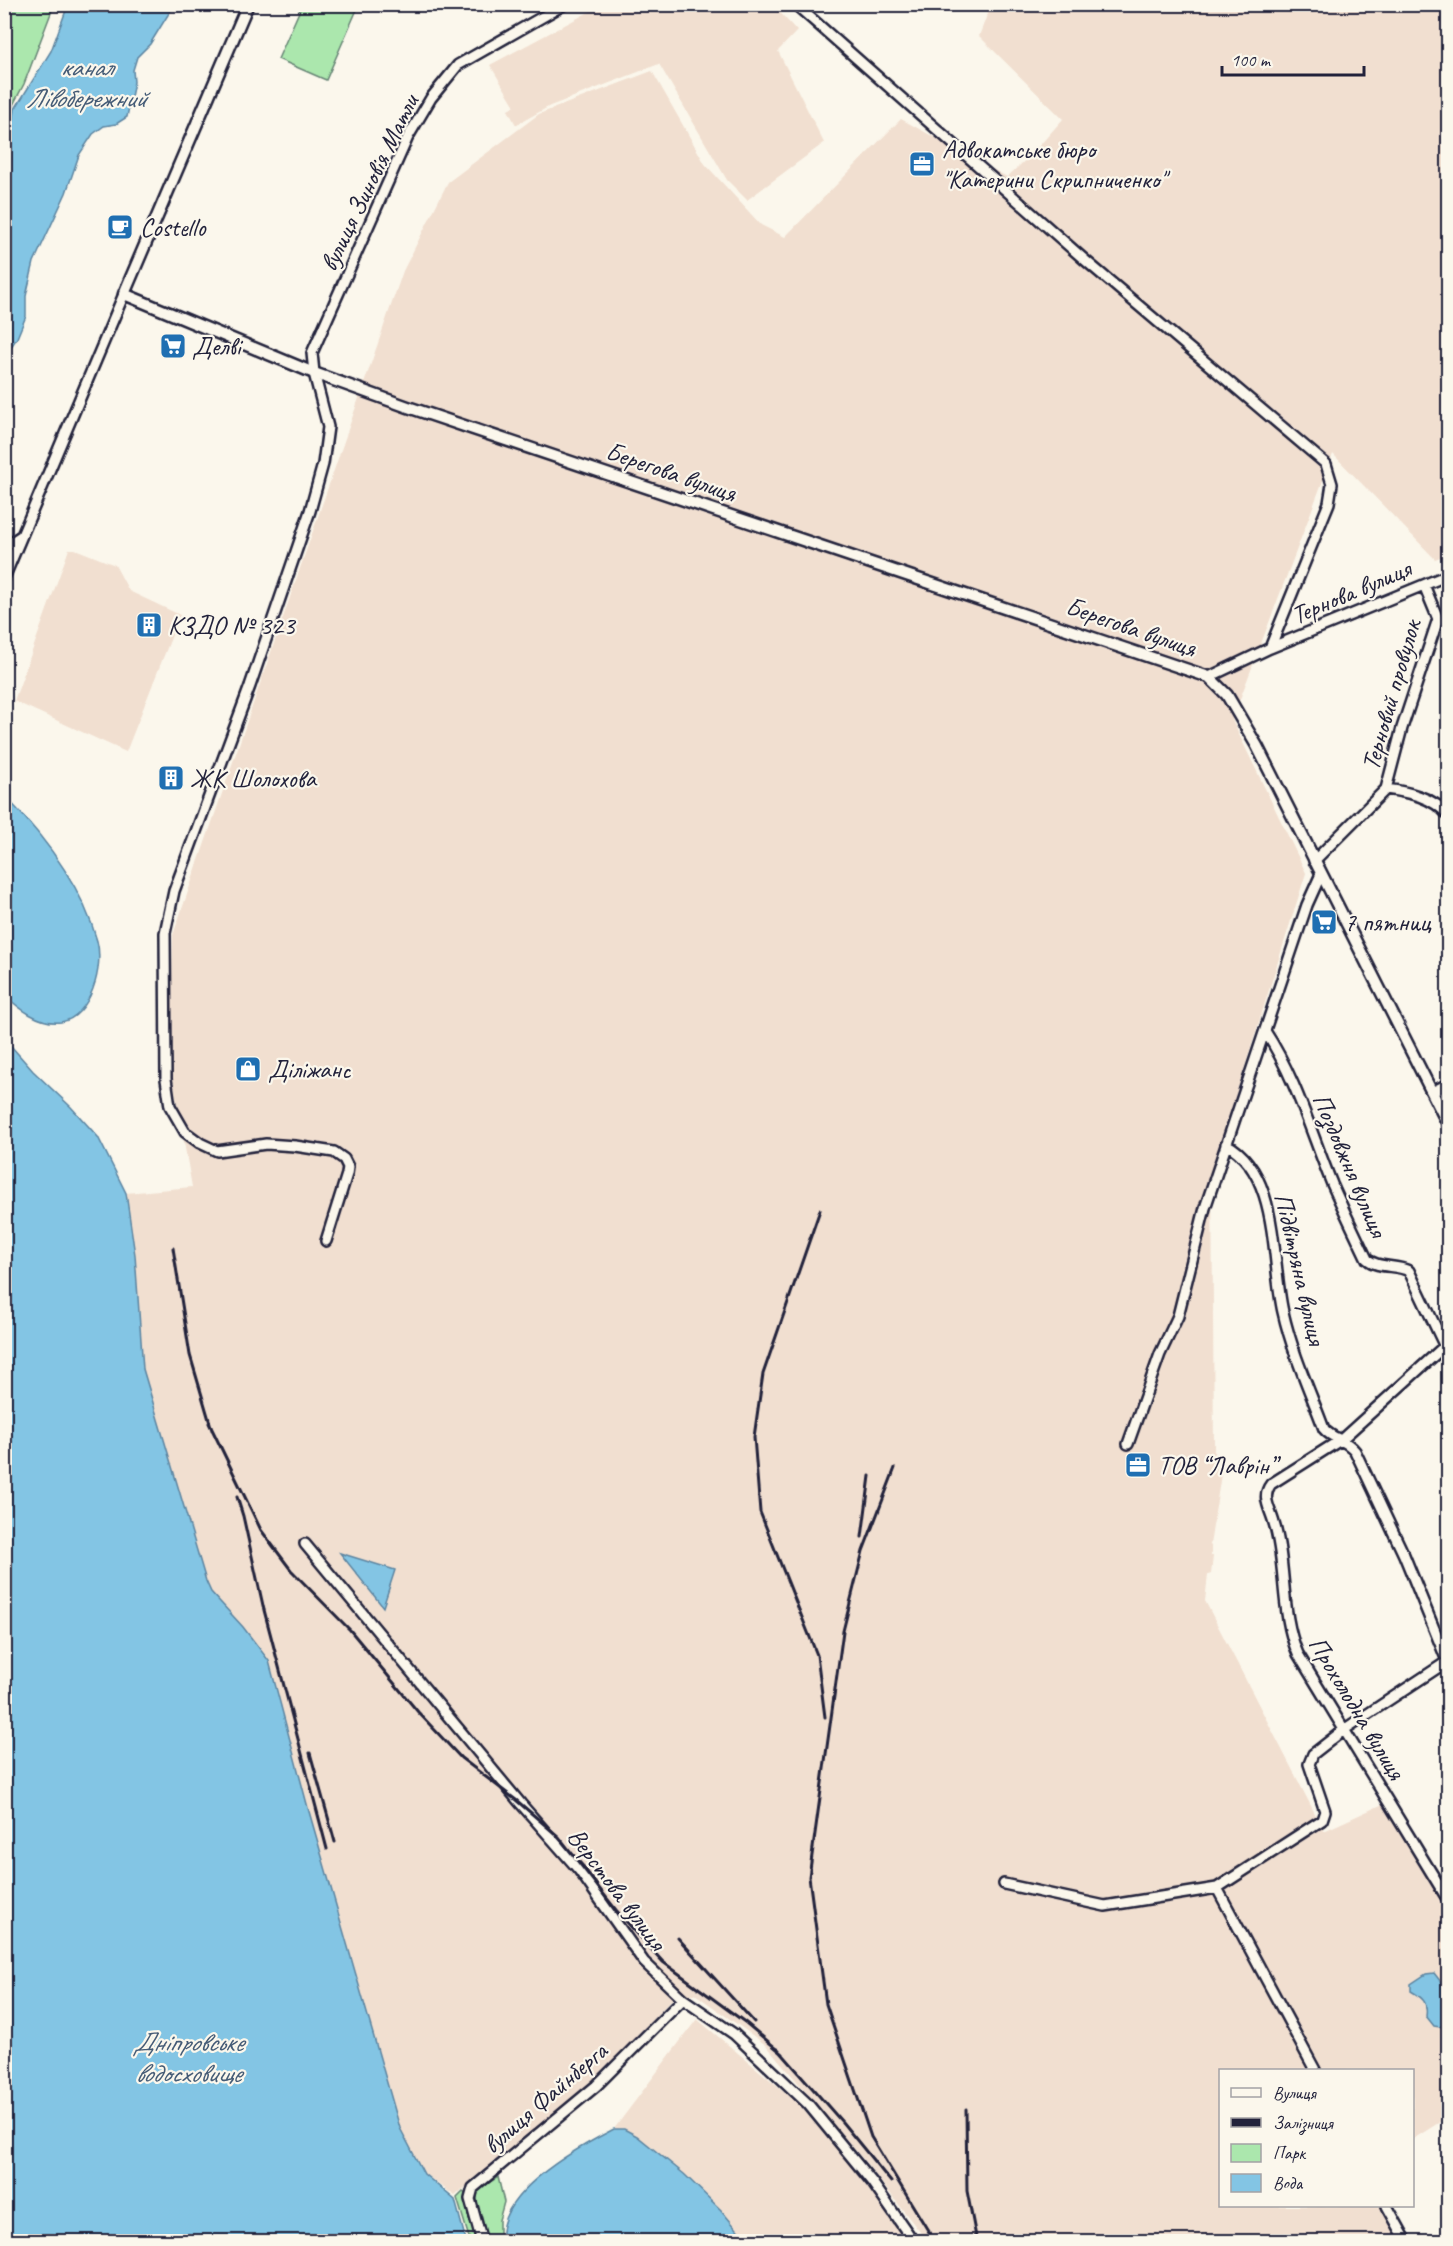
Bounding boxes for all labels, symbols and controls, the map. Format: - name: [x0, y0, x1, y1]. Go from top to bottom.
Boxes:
- scale bar: [1222, 39, 1364, 77]
- text: 100 m: [1231, 49, 1272, 71]
- water label: канал Лівобережний: [26, 50, 152, 115]
- street label: вулиця Зиновія Матли: [312, 87, 427, 276]
- place label: Адвокатське бюро "Катерини Скрипниченко": [942, 133, 1170, 196]
- office icon: Адвокатське бюро "Катерини Скрипниченко": [907, 149, 937, 179]
- place label: Costello: [140, 211, 207, 244]
- cafe icon: Costello: [105, 212, 135, 242]
- place label: Делві: [192, 330, 244, 363]
- supermarket icon: Делві: [158, 331, 188, 361]
- street label: Берегова вулиця: [602, 434, 742, 510]
- street label: Тернова вулиця: [1286, 551, 1418, 632]
- street label: Берегова вулиця: [1062, 589, 1202, 665]
- place label: КЗДО № 323: [168, 609, 297, 642]
- building icon: КЗДО № 323: [134, 610, 164, 640]
- street label: Терновий провулок: [1354, 614, 1429, 774]
- place label: ЖК Шолохова: [190, 762, 317, 795]
- building icon: ЖК Шолохова: [156, 763, 186, 793]
- place label: 7 пятниц: [1344, 906, 1432, 939]
- supermarket icon: 7 пятниц: [1309, 907, 1339, 937]
- place label: Діліжанс: [268, 1053, 352, 1086]
- shop icon: Діліжанс: [233, 1054, 263, 1084]
- street label: Поздовжня вулиця: [1304, 1088, 1396, 1244]
- street label: Підвітряна вулиця: [1267, 1190, 1334, 1350]
- place label: ТОВ “Лаврін”: [1158, 1449, 1282, 1482]
- office icon: ТОВ “Лаврін”: [1123, 1450, 1153, 1480]
- street label: Прохолодна вулиця: [1301, 1630, 1414, 1787]
- street label: Верстова вулиця: [560, 1821, 675, 1958]
- water label: Дніпровське водосховище: [132, 2025, 247, 2090]
- street label: вулиця Файнберга: [476, 2034, 615, 2161]
- legend: [1219, 2069, 1414, 2207]
- text: Вулиця: [1273, 2082, 1317, 2104]
- text: Залізниця: [1273, 2112, 1334, 2135]
- text: Парк: [1273, 2142, 1307, 2164]
- text: Вода: [1273, 2172, 1304, 2194]

